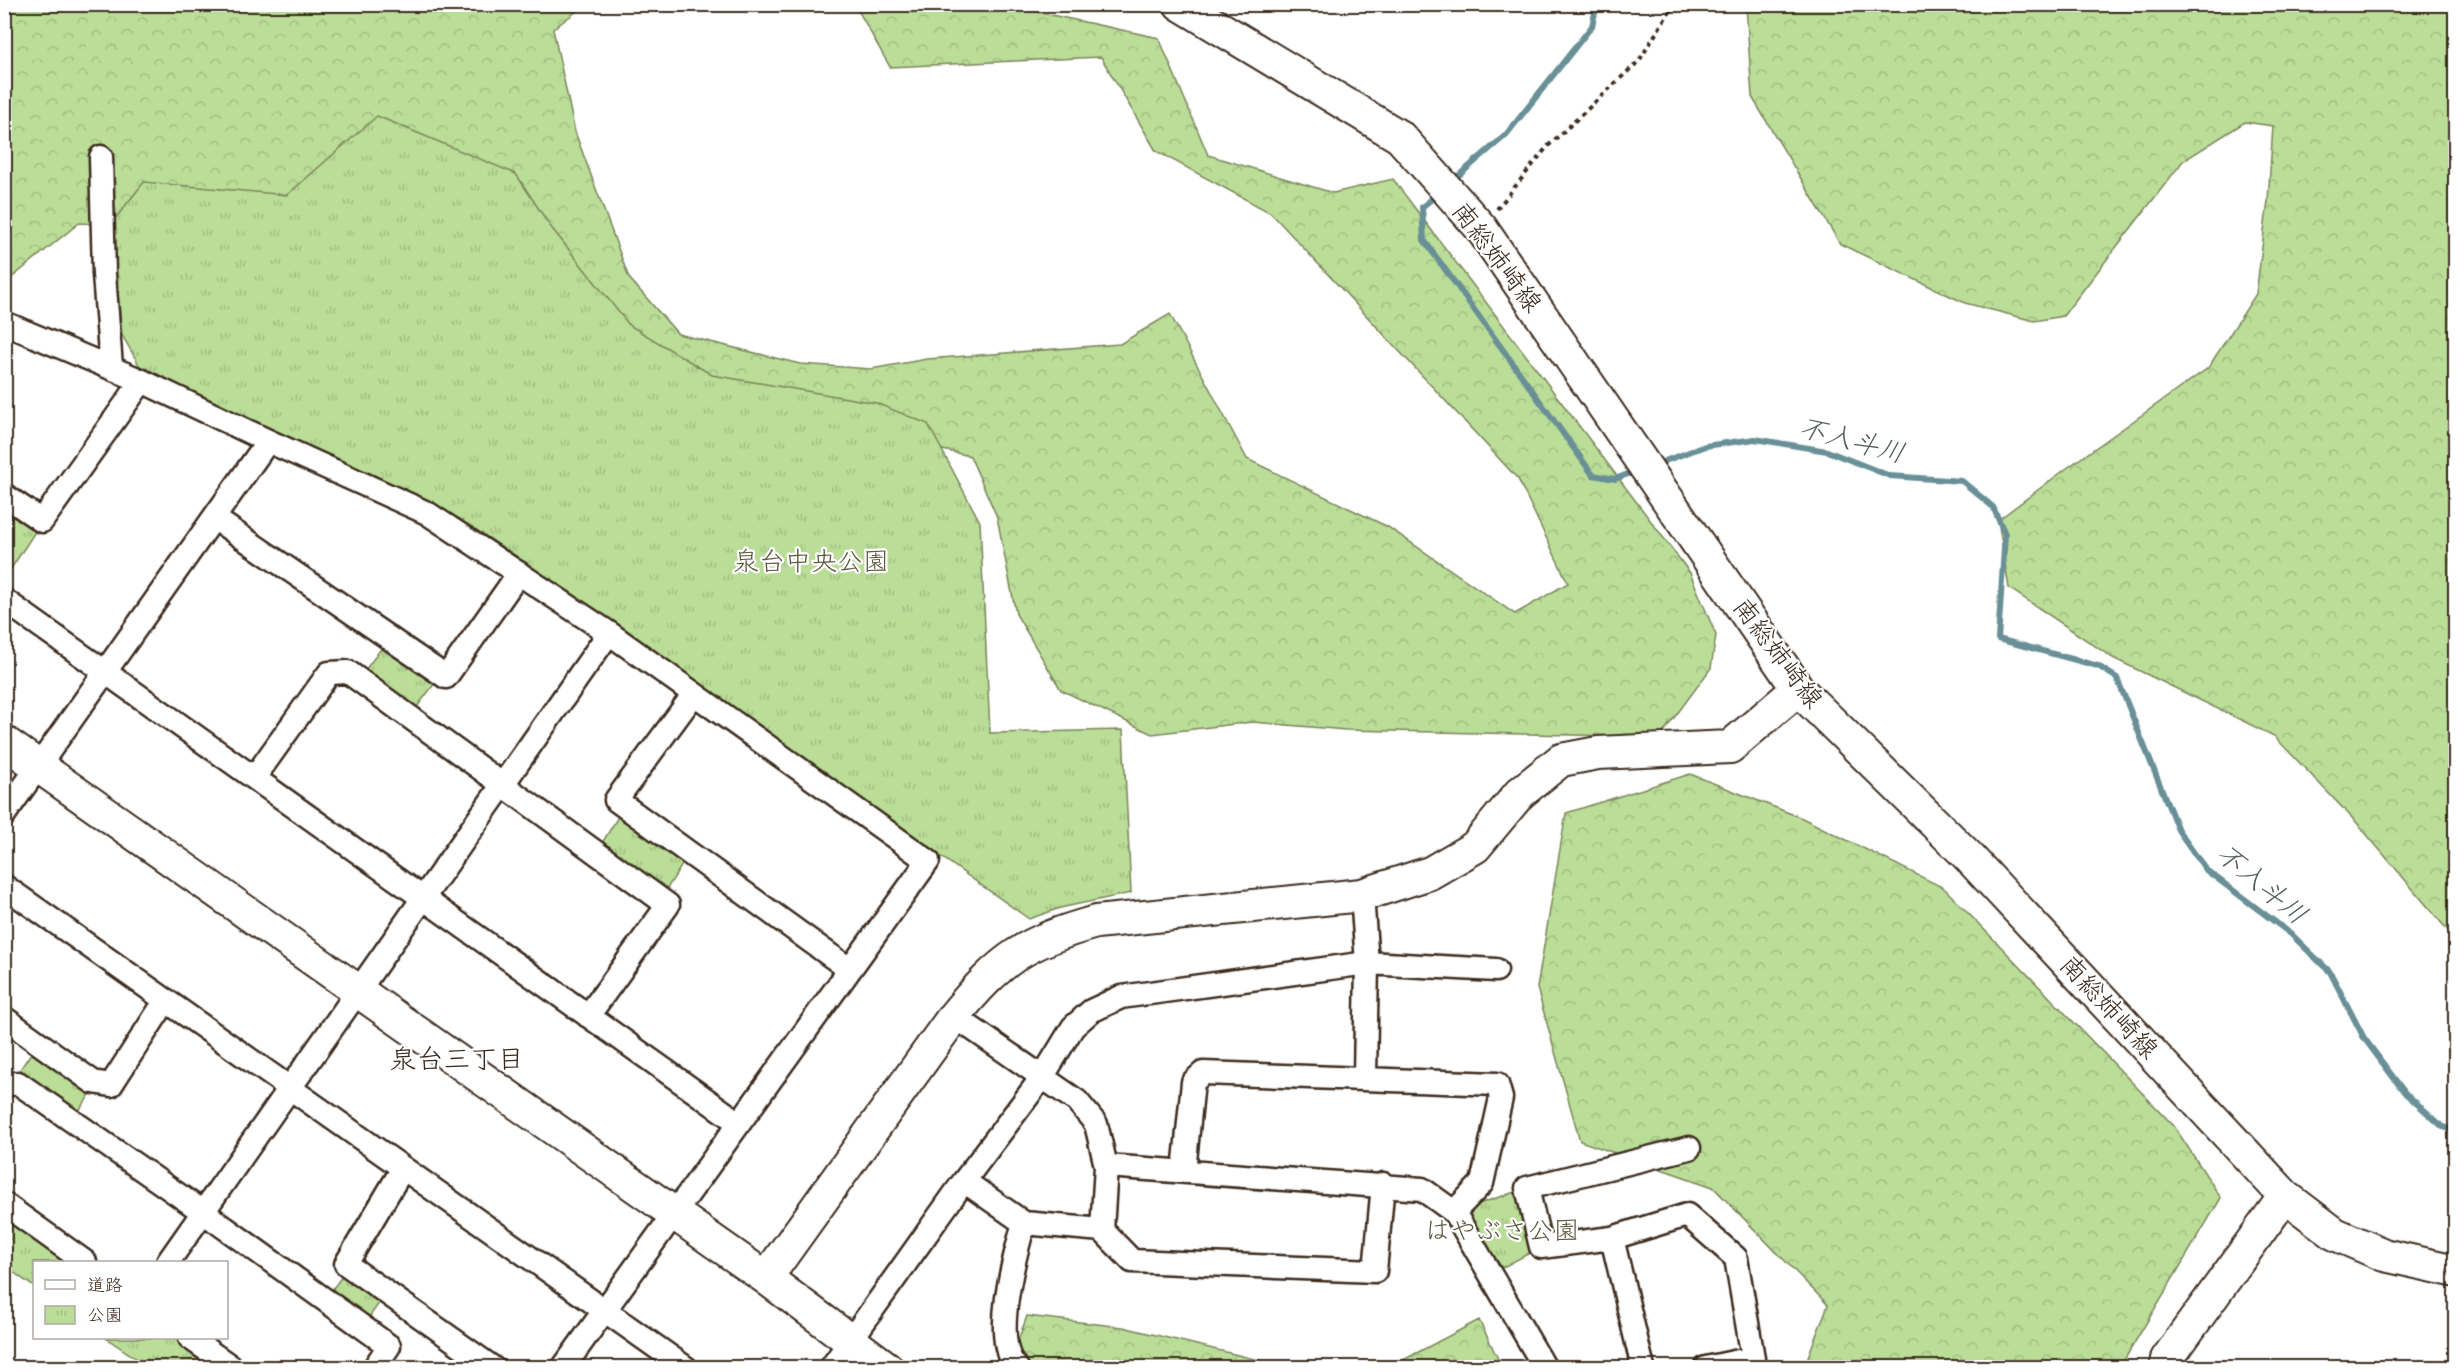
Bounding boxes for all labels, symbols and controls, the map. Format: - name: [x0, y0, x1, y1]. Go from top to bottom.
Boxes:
- street label: 南総姉崎線: [1445, 195, 1549, 319]
- water label: 不入斗川: [1795, 410, 1909, 470]
- park label: 泉台中央公園: [733, 545, 889, 578]
- street label: 南総姉崎線: [1726, 591, 1830, 715]
- water label: 不入斗川: [2210, 836, 2314, 932]
- street label: 南総姉崎線: [2053, 948, 2165, 1066]
- district label: 泉台三丁目: [390, 1042, 525, 1076]
- park label: はやぶさ公園: [1425, 1214, 1579, 1247]
- legend: [33, 1261, 228, 1339]
- text: 道路: [87, 1274, 123, 1296]
- text: 公園: [87, 1304, 123, 1326]

